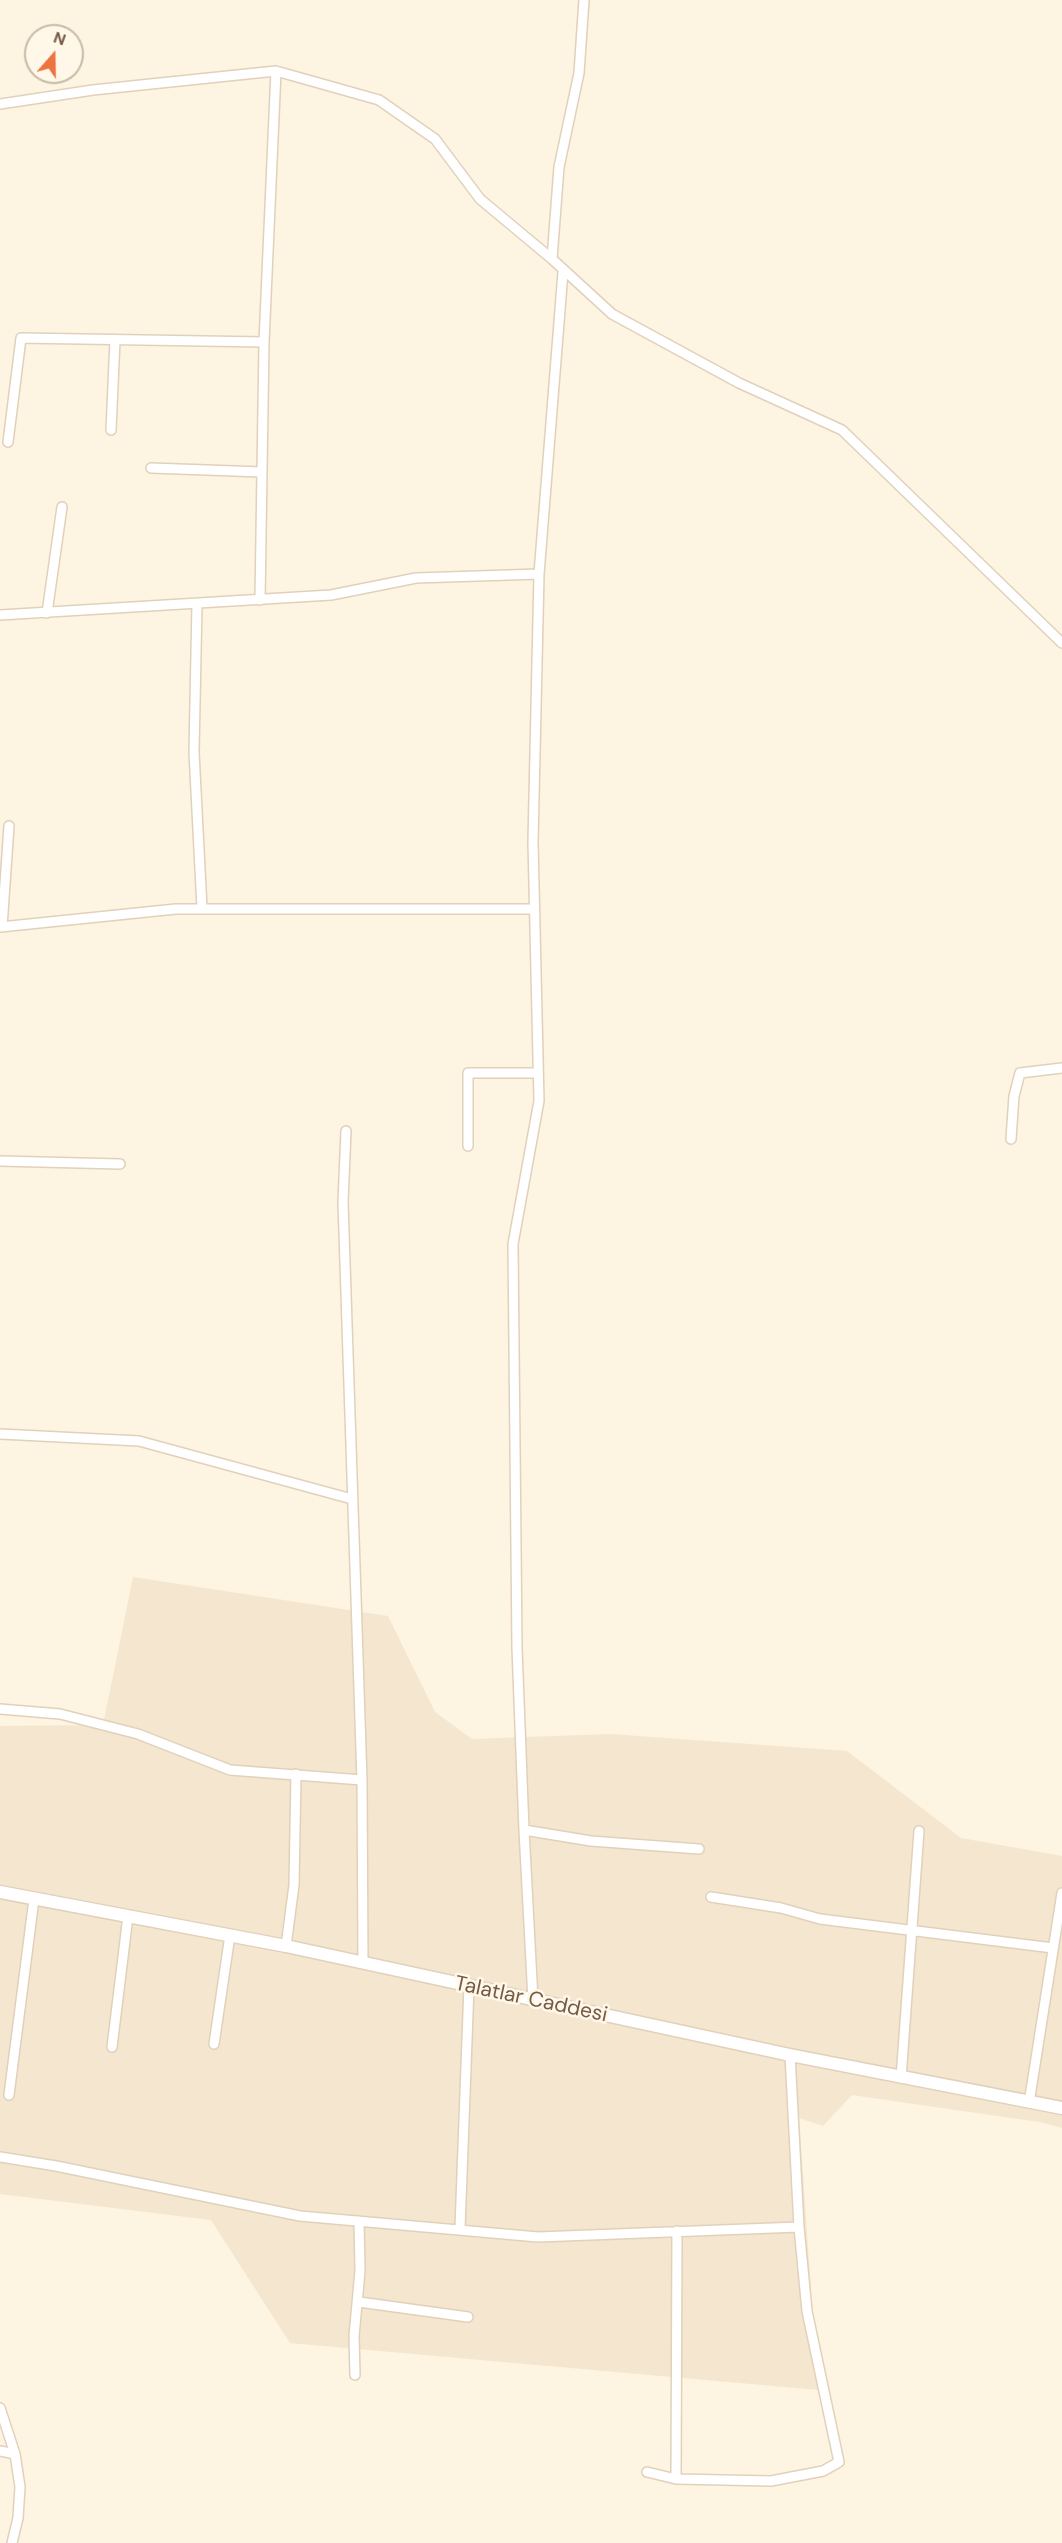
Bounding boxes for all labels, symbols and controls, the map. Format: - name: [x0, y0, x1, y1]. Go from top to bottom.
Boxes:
- north arrow: [24, 24, 84, 84]
- text: N: [51, 27, 69, 50]
- street label: Talatlar Caddesi: [452, 1972, 610, 2028]

